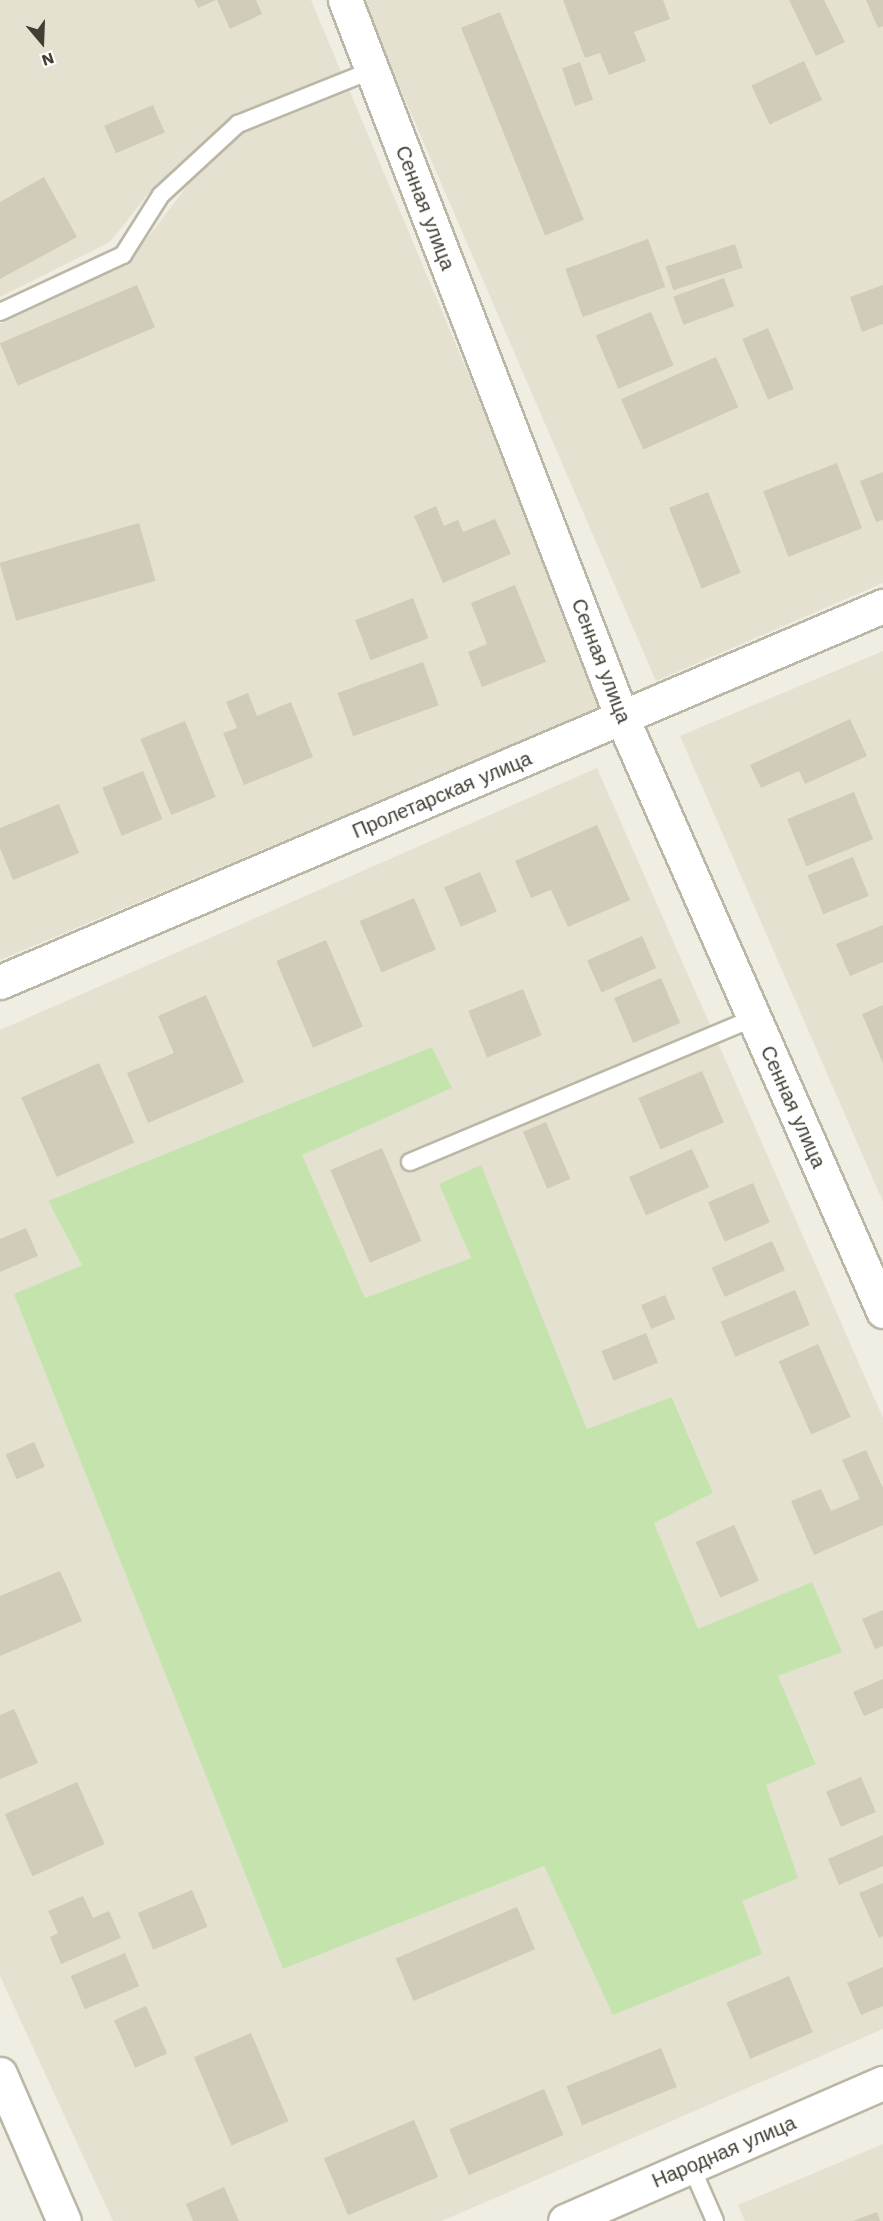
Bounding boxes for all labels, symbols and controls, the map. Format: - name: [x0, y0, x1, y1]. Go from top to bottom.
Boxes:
- north arrow: [12, 12, 72, 72]
- text: N: [39, 49, 57, 70]
- street label: Сенная улица: [390, 142, 460, 274]
- street label: Сенная улица: [566, 595, 636, 727]
- street label: Пролетарская улица: [349, 746, 535, 844]
- street label: Сенная улица: [755, 1042, 831, 1172]
- street label: Народная улица: [649, 2111, 799, 2193]

